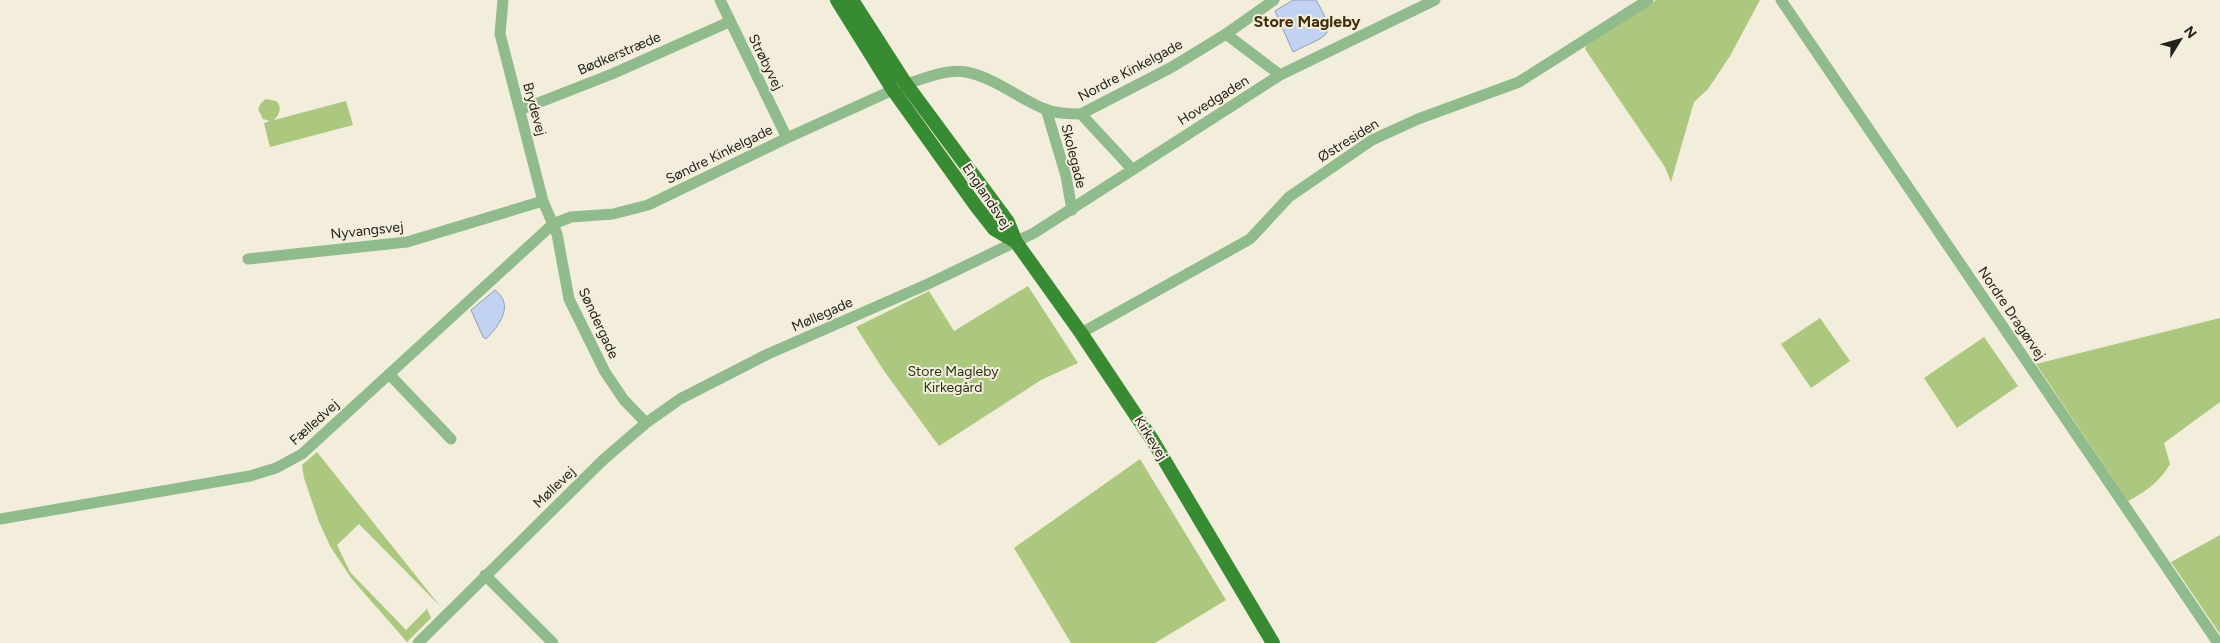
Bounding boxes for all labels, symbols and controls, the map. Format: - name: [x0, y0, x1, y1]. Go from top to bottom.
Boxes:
- district label: Store Magleby: [1253, 12, 1361, 31]
- north arrow: [2155, 15, 2205, 65]
- text: N: [2180, 23, 2200, 42]
- street label: Bødkerstræde: [575, 28, 664, 79]
- street label: Strøbyvej: [745, 31, 786, 93]
- street label: Nordre Kinkelgade: [1075, 36, 1186, 105]
- street label: Hovedgaden: [1175, 72, 1252, 129]
- street label: Brydevej: [519, 81, 550, 138]
- street label: Østresiden: [1315, 115, 1382, 166]
- street label: Søndre Kinkelgade: [663, 121, 776, 188]
- street label: Skolegade: [1057, 122, 1090, 190]
- street label: Englandsvej: [958, 160, 1015, 232]
- street label: Nyvangsvej: [330, 218, 405, 243]
- street label: Nordre Dragørvej: [1974, 263, 2049, 363]
- street label: Søndergade: [575, 285, 623, 362]
- street label: Møllegade: [789, 293, 856, 335]
- park label: Store Magleby Kirkegård: [907, 363, 999, 396]
- street label: Fælledvej: [286, 396, 342, 449]
- street label: Kirkevej: [1130, 413, 1171, 464]
- street label: Møllevej: [530, 463, 579, 512]

